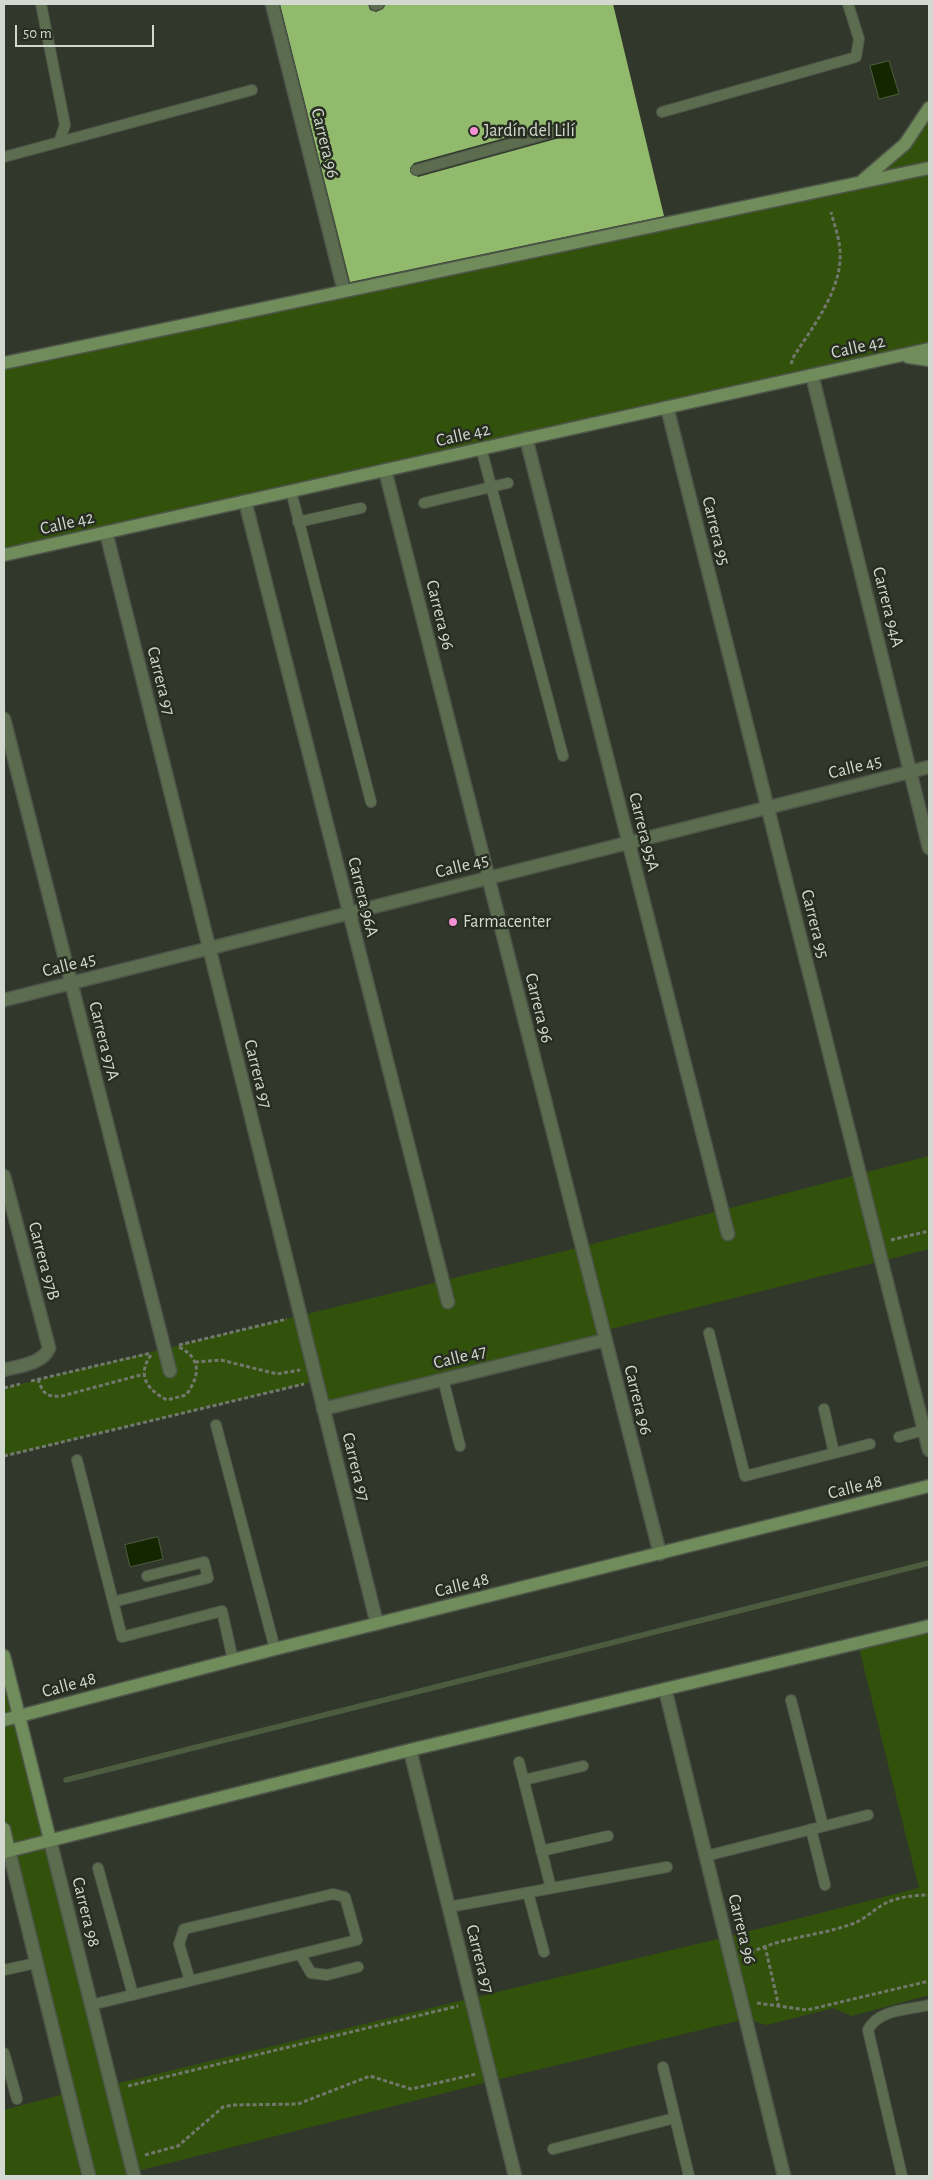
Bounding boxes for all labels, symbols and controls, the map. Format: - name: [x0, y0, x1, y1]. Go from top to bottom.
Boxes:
- scale bar: [18, 15, 156, 47]
- text: 50 m: [23, 26, 52, 41]
- street label: Carrera 96: [306, 106, 344, 180]
- place label: Jardín del Lilí: [484, 120, 575, 142]
- marker: Jardín del Lilí: [468, 125, 480, 137]
- street label: Calle 42: [829, 330, 887, 364]
- street label: Calle 42: [434, 418, 492, 452]
- street label: Carrera 95: [697, 494, 735, 568]
- street label: Calle 42: [38, 506, 96, 540]
- street label: Carrera 94A: [868, 565, 908, 649]
- street label: Carrera 96: [421, 578, 459, 652]
- street label: Carrera 97: [142, 644, 180, 718]
- street label: Calle 45: [826, 750, 884, 784]
- street label: Carrera 95A: [624, 790, 664, 874]
- street label: Calle 45: [433, 849, 491, 883]
- street label: Carrera 96A: [343, 855, 383, 939]
- street label: Carrera 95: [796, 887, 834, 961]
- place label: Farmacenter: [463, 911, 551, 933]
- marker: Farmacenter: [447, 916, 459, 928]
- street label: Calle 45: [40, 948, 98, 982]
- street label: Carrera 96: [520, 971, 558, 1045]
- street label: Carrera 97A: [84, 999, 124, 1083]
- street label: Carrera 97: [239, 1037, 277, 1111]
- street label: Carrera 97B: [23, 1220, 65, 1302]
- street label: Calle 47: [431, 1340, 489, 1374]
- street label: Carrera 96: [619, 1363, 657, 1437]
- street label: Carrera 97: [337, 1430, 375, 1504]
- street label: Calle 48: [826, 1470, 884, 1504]
- street label: Calle 48: [433, 1568, 491, 1602]
- street label: Calle 48: [40, 1667, 98, 1703]
- street label: Carrera 98: [67, 1875, 105, 1949]
- street label: Carrera 96: [723, 1892, 761, 1966]
- street label: Carrera 97: [461, 1922, 499, 1996]

